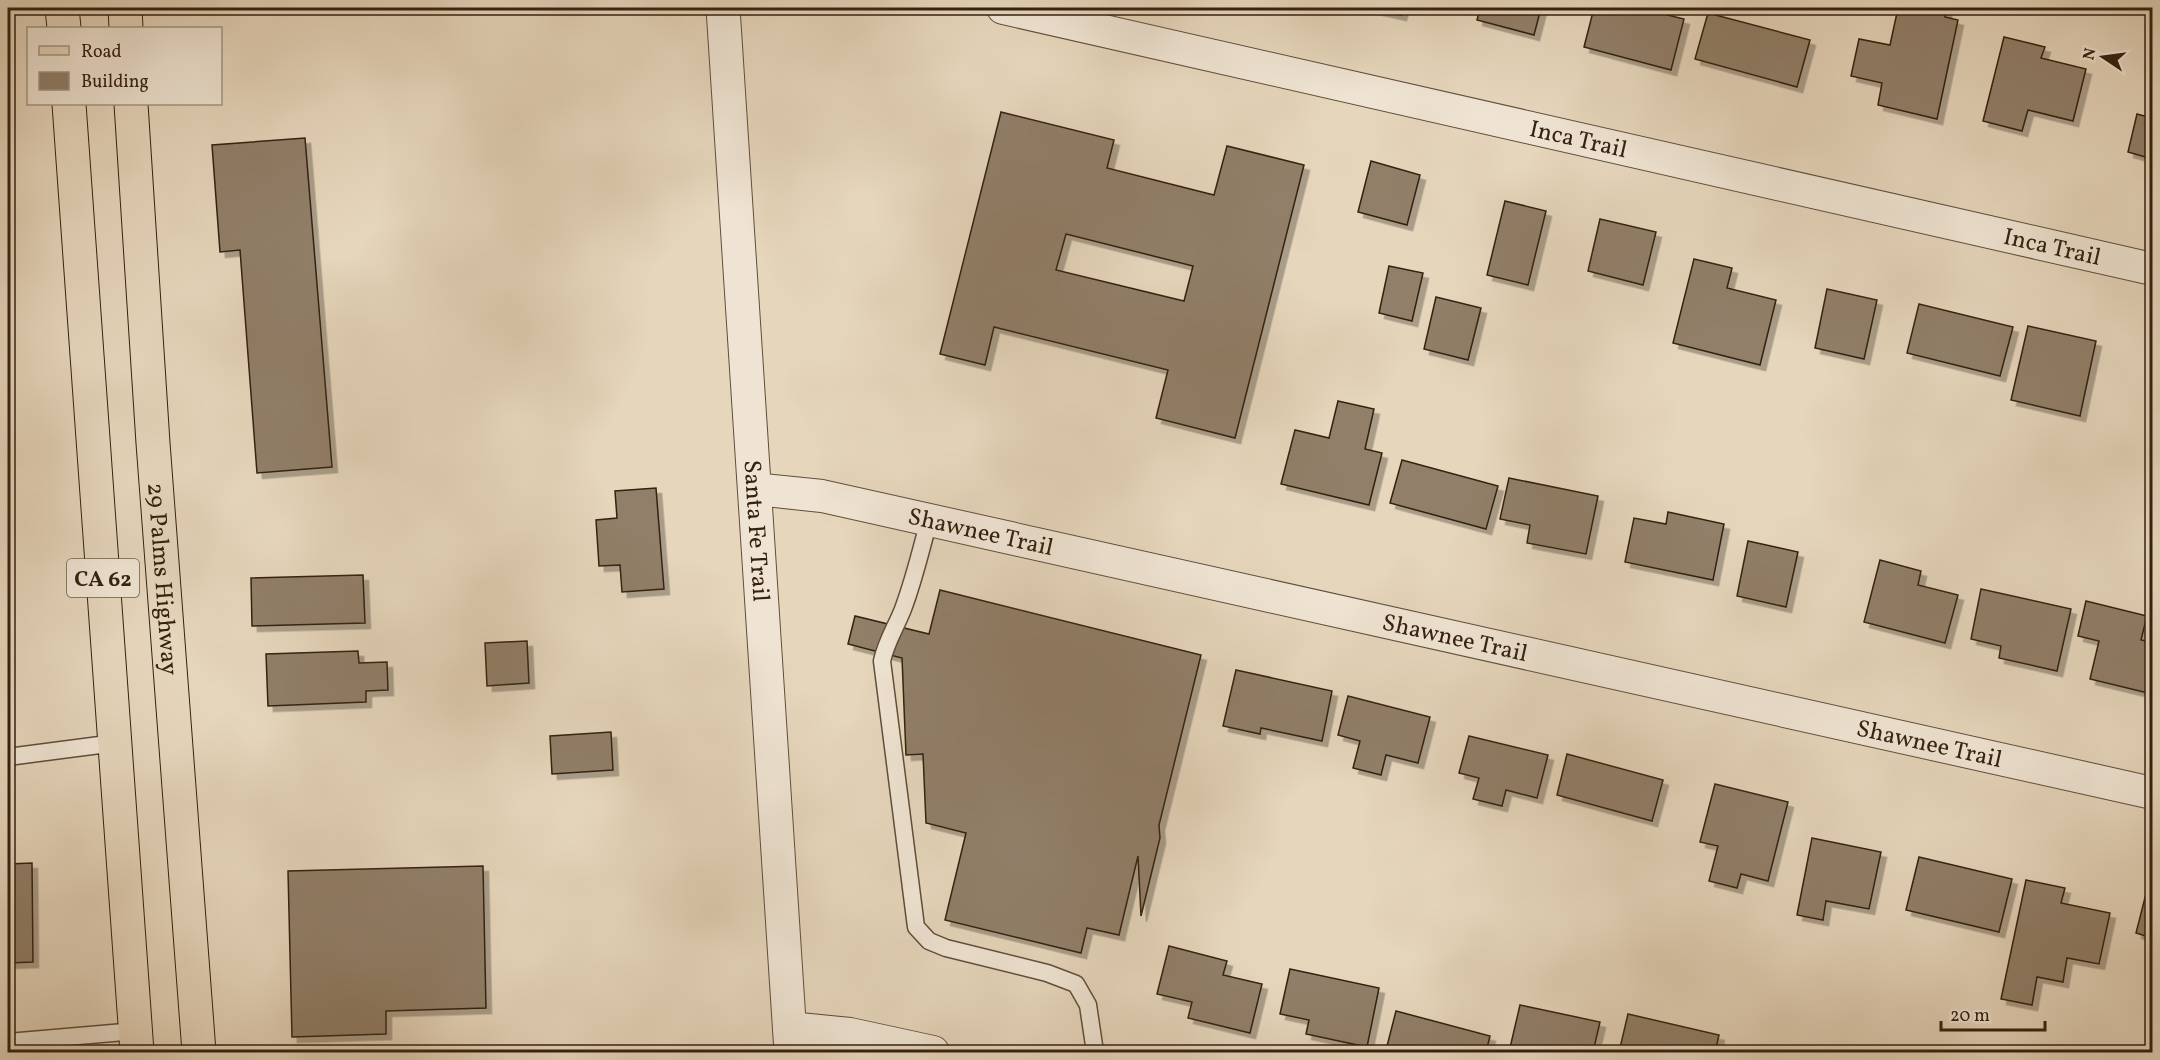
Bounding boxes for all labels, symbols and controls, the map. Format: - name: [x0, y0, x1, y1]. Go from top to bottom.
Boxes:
- legend: [27, 27, 222, 105]
- north arrow: [2073, 27, 2133, 87]
- text: Road: [81, 40, 122, 65]
- text: N: [2078, 46, 2102, 62]
- text: Building: [81, 70, 149, 95]
- street label: Inca Trail: [1526, 113, 1630, 168]
- street label: Inca Trail: [2000, 221, 2104, 276]
- street label: Santa Fe Trail: [733, 459, 777, 603]
- street label: 29 Palms Highway: [137, 481, 185, 677]
- street label: Shawnee Trail: [904, 501, 1056, 566]
- road number: CA 62: [67, 559, 139, 597]
- street label: Shawnee Trail: [1379, 607, 1531, 672]
- street label: Shawnee Trail: [1853, 713, 2005, 778]
- scale bar: [1941, 994, 2044, 1032]
- text: 20 m: [1950, 1004, 1990, 1029]

